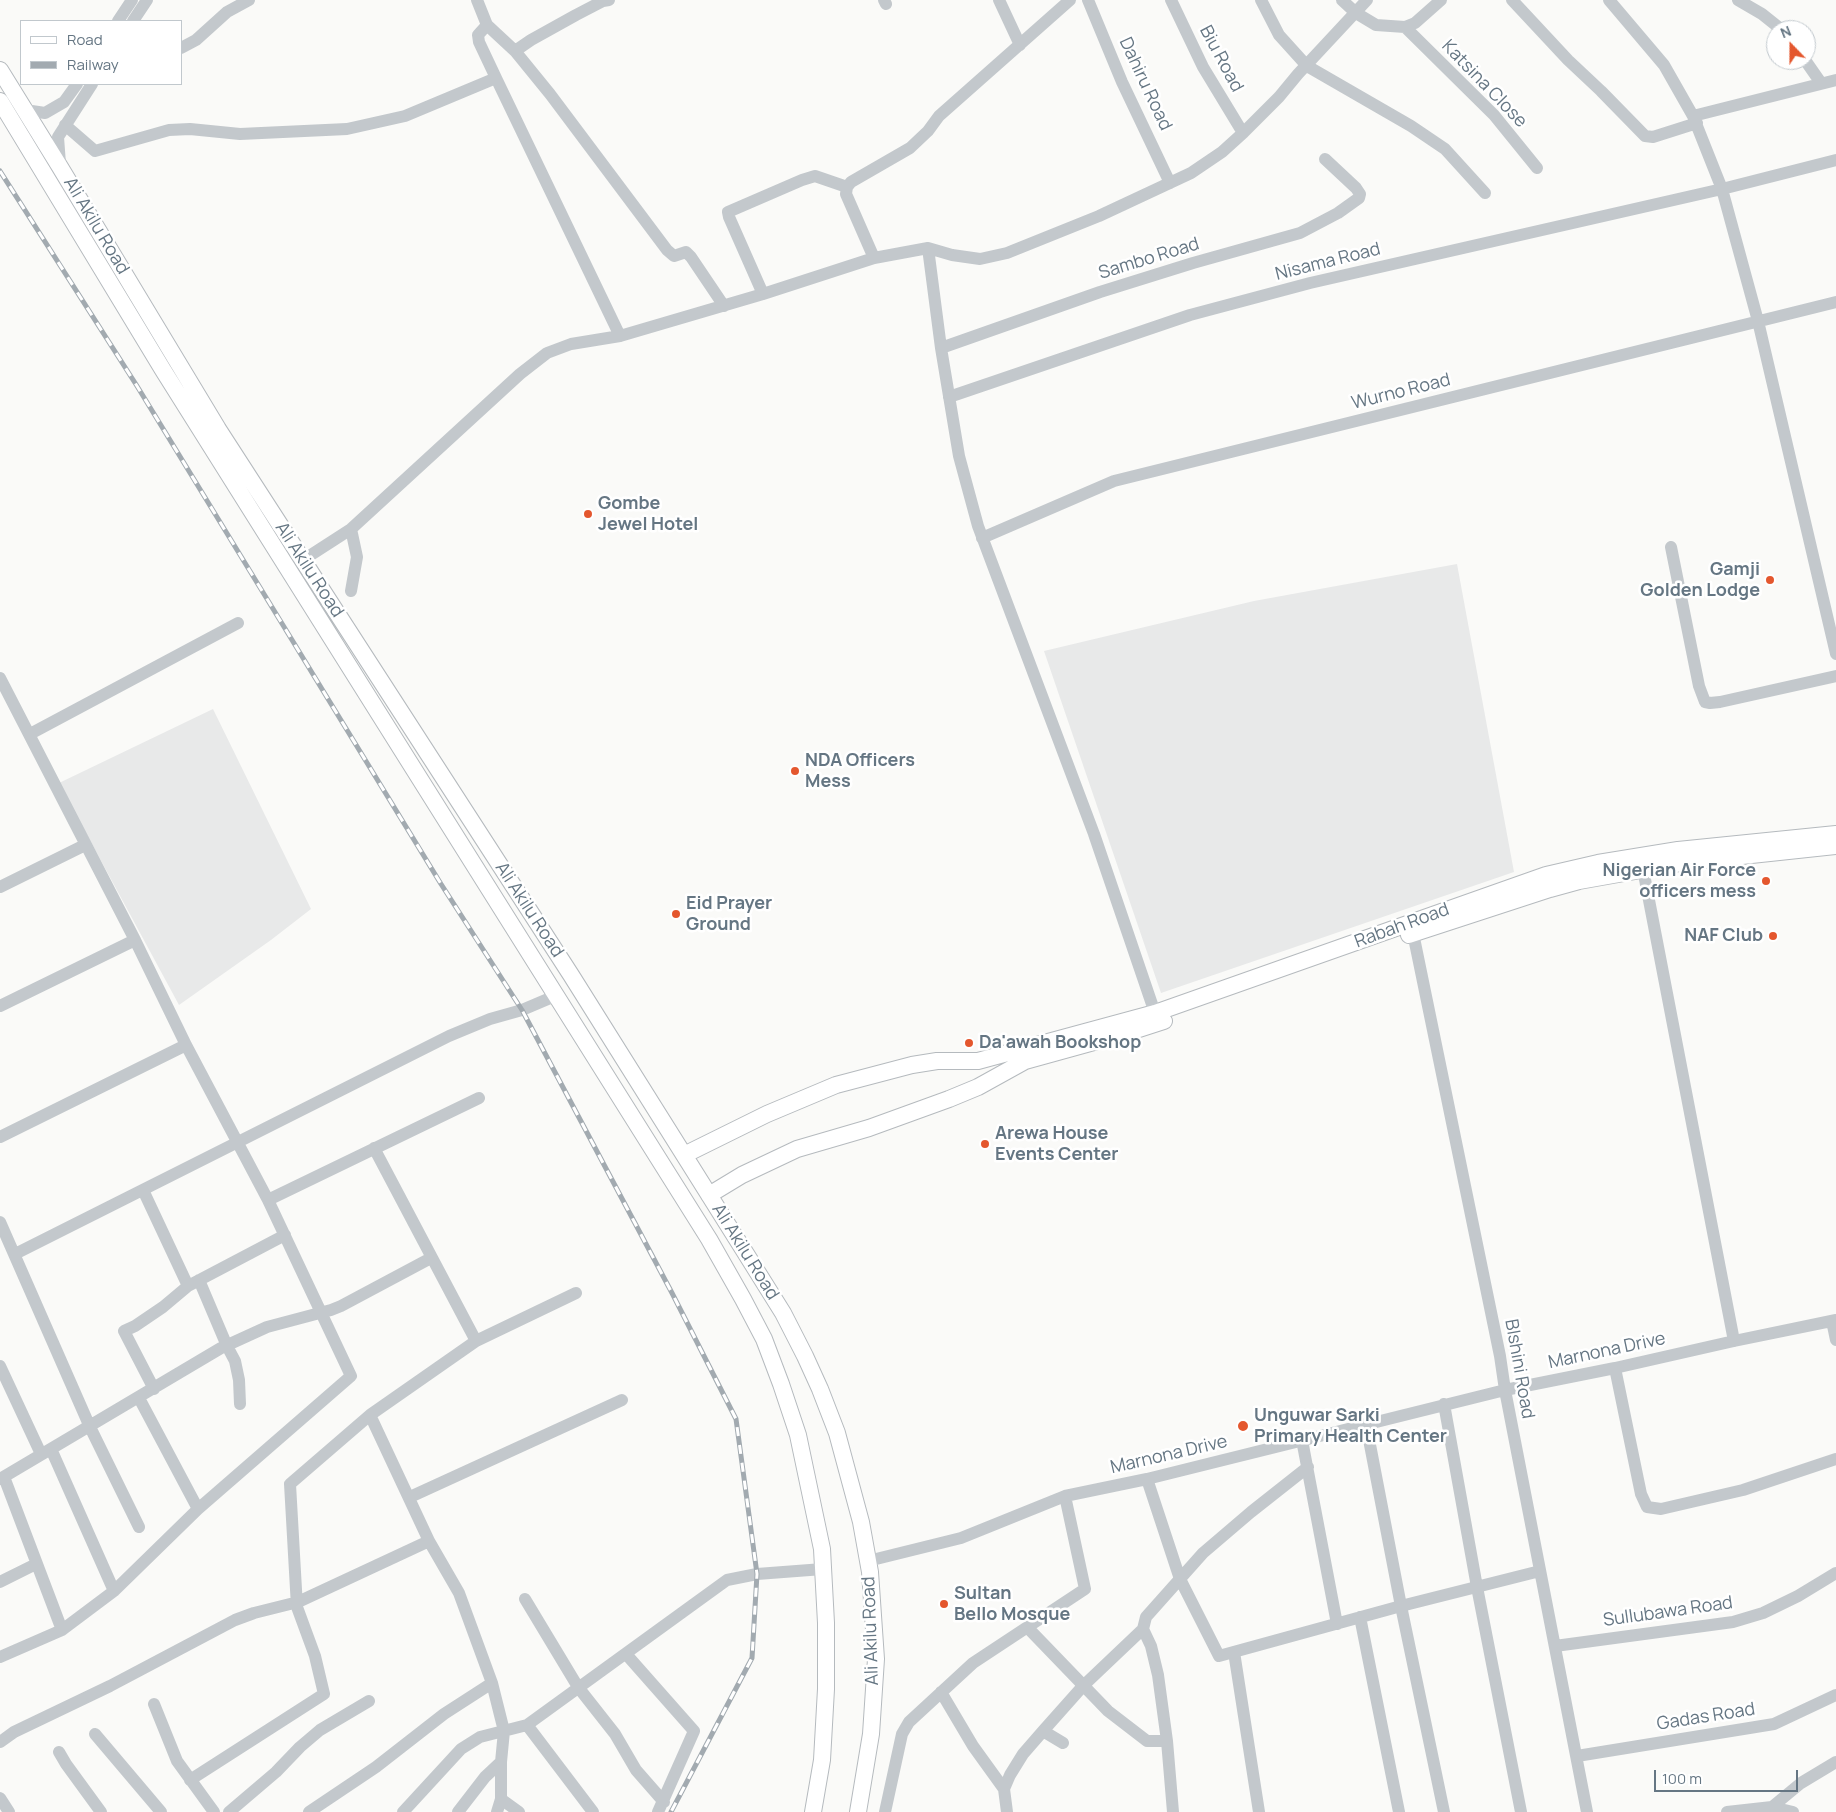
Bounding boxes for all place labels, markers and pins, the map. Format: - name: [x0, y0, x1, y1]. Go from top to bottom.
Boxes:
- place label: Gombe Jewel Hotel: [598, 493, 698, 536]
- marker: Gombe Jewel Hotel: [582, 508, 594, 520]
- place label: Gamji Golden Lodge: [1640, 559, 1760, 602]
- marker: Gamji Golden Lodge: [1764, 574, 1776, 586]
- place label: NDA Officers Mess: [805, 750, 915, 792]
- marker: NDA Officers Mess: [789, 765, 801, 777]
- place label: Nigerian Air Force officers mess: [1603, 860, 1756, 902]
- marker: Nigerian Air Force officers mess: [1760, 875, 1772, 887]
- place label: Eid Prayer Ground: [686, 893, 772, 936]
- marker: Eid Prayer Ground: [670, 908, 682, 920]
- place label: NAF Club: [1684, 925, 1763, 947]
- marker: NAF Club: [1767, 930, 1779, 942]
- place label: Da'awah Bookshop: [979, 1032, 1141, 1054]
- marker: Da'awah Bookshop: [963, 1037, 975, 1049]
- place label: Arewa House Events Center: [995, 1123, 1119, 1166]
- marker: Arewa House Events Center: [979, 1138, 991, 1150]
- place label: Unguwar Sarki Primary Health Center: [1254, 1405, 1447, 1448]
- marker: Unguwar Sarki Primary Health Center: [1236, 1419, 1250, 1433]
- place label: Sultan Bello Mosque: [954, 1583, 1070, 1626]
- marker: Sultan Bello Mosque: [938, 1598, 950, 1610]

